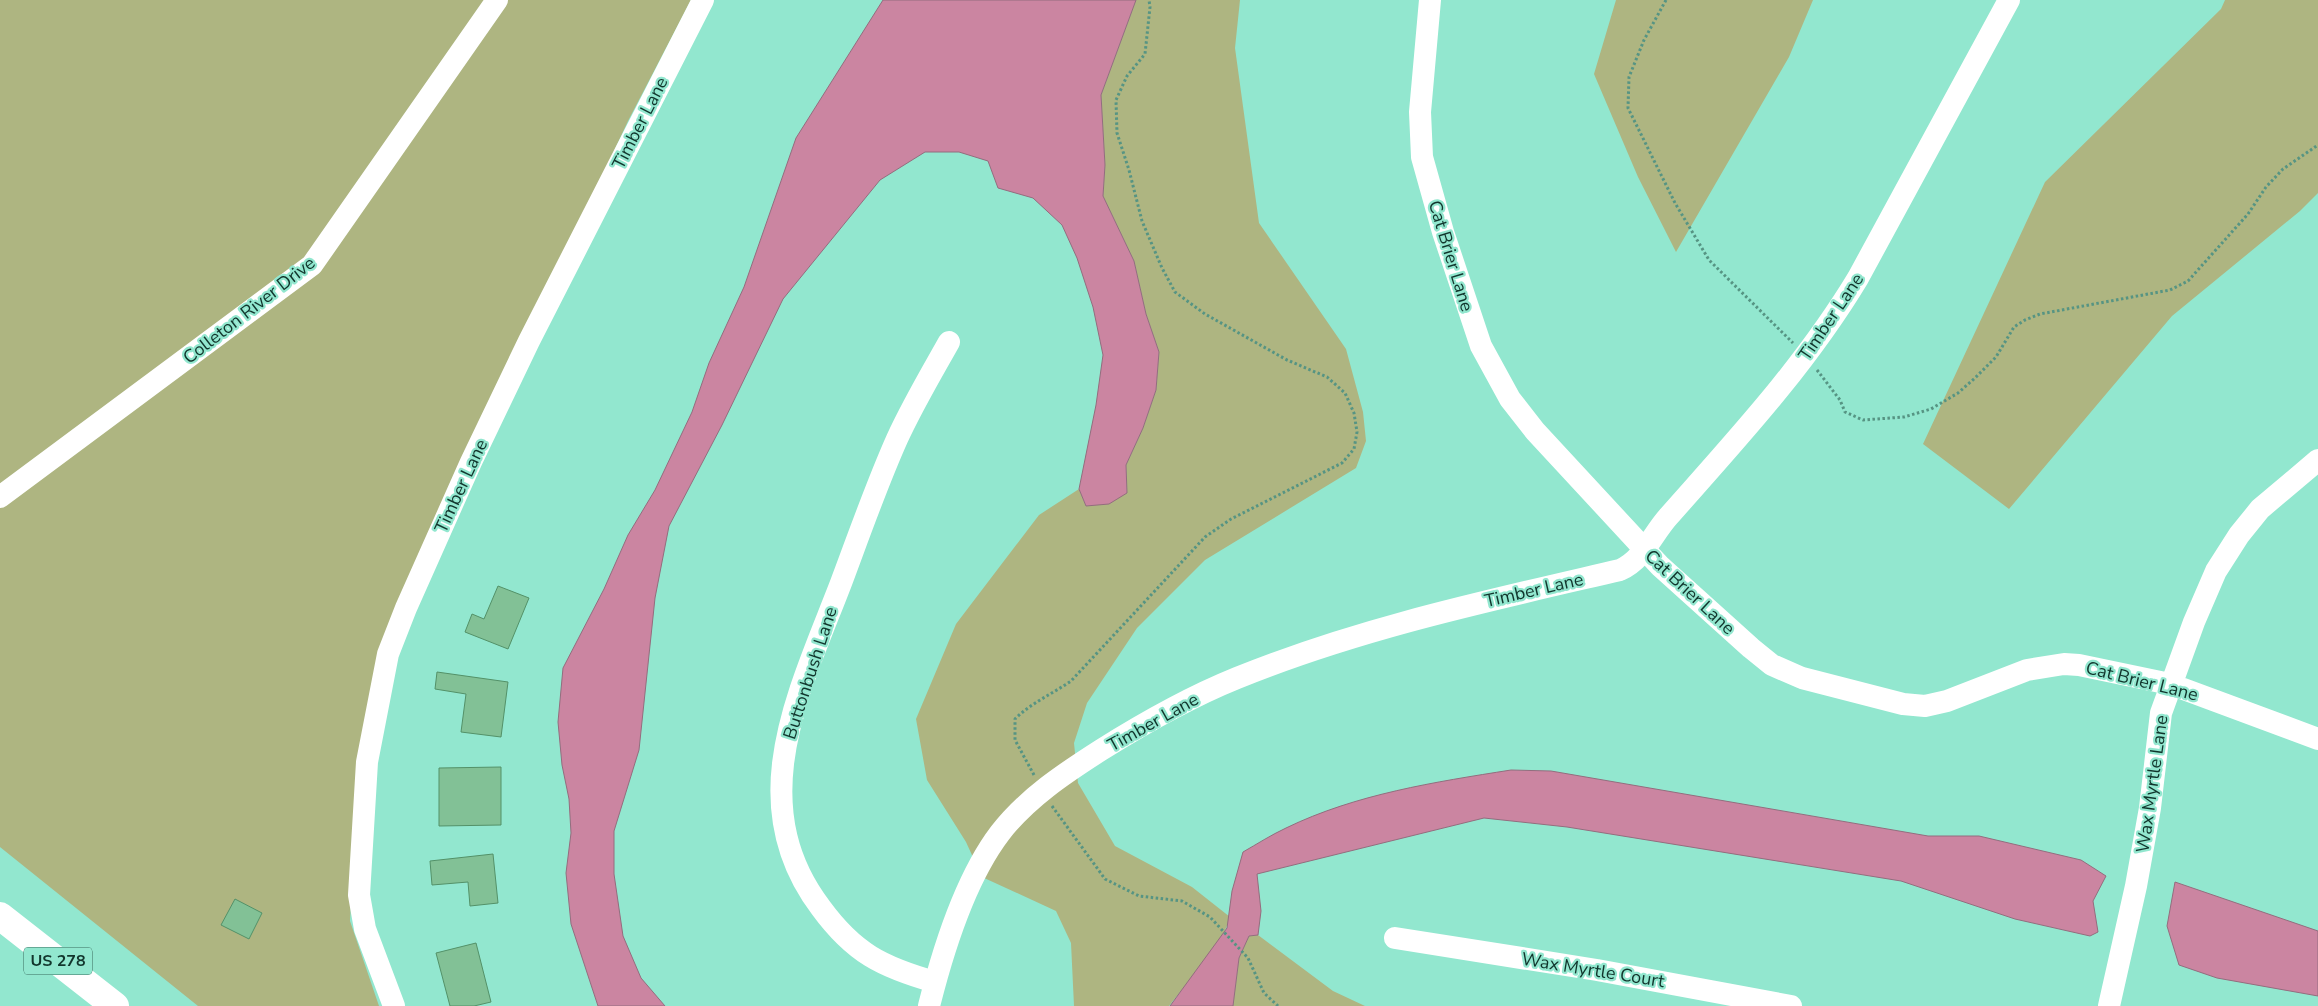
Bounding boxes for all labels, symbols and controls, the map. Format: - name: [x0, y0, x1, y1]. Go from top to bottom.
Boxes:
- street label: Timber Lane: [606, 73, 674, 173]
- street label: Cat Brier Lane: [1423, 198, 1479, 314]
- street label: Colleton River Drive: [178, 251, 320, 369]
- street label: Timber Lane: [1793, 269, 1869, 365]
- street label: Timber Lane: [429, 435, 493, 537]
- street label: Cat Brier Lane: [1640, 544, 1740, 640]
- street label: Timber Lane: [1482, 567, 1586, 613]
- street label: Buttonbush Lane: [777, 604, 843, 742]
- street label: Cat Brier Lane: [2083, 655, 2201, 707]
- street label: Timber Lane: [1103, 687, 1203, 757]
- street label: Wax Myrtle Lane: [2130, 714, 2174, 854]
- street label: Wax Myrtle Court: [1520, 947, 1667, 993]
- road number: US 278: [24, 948, 92, 974]

